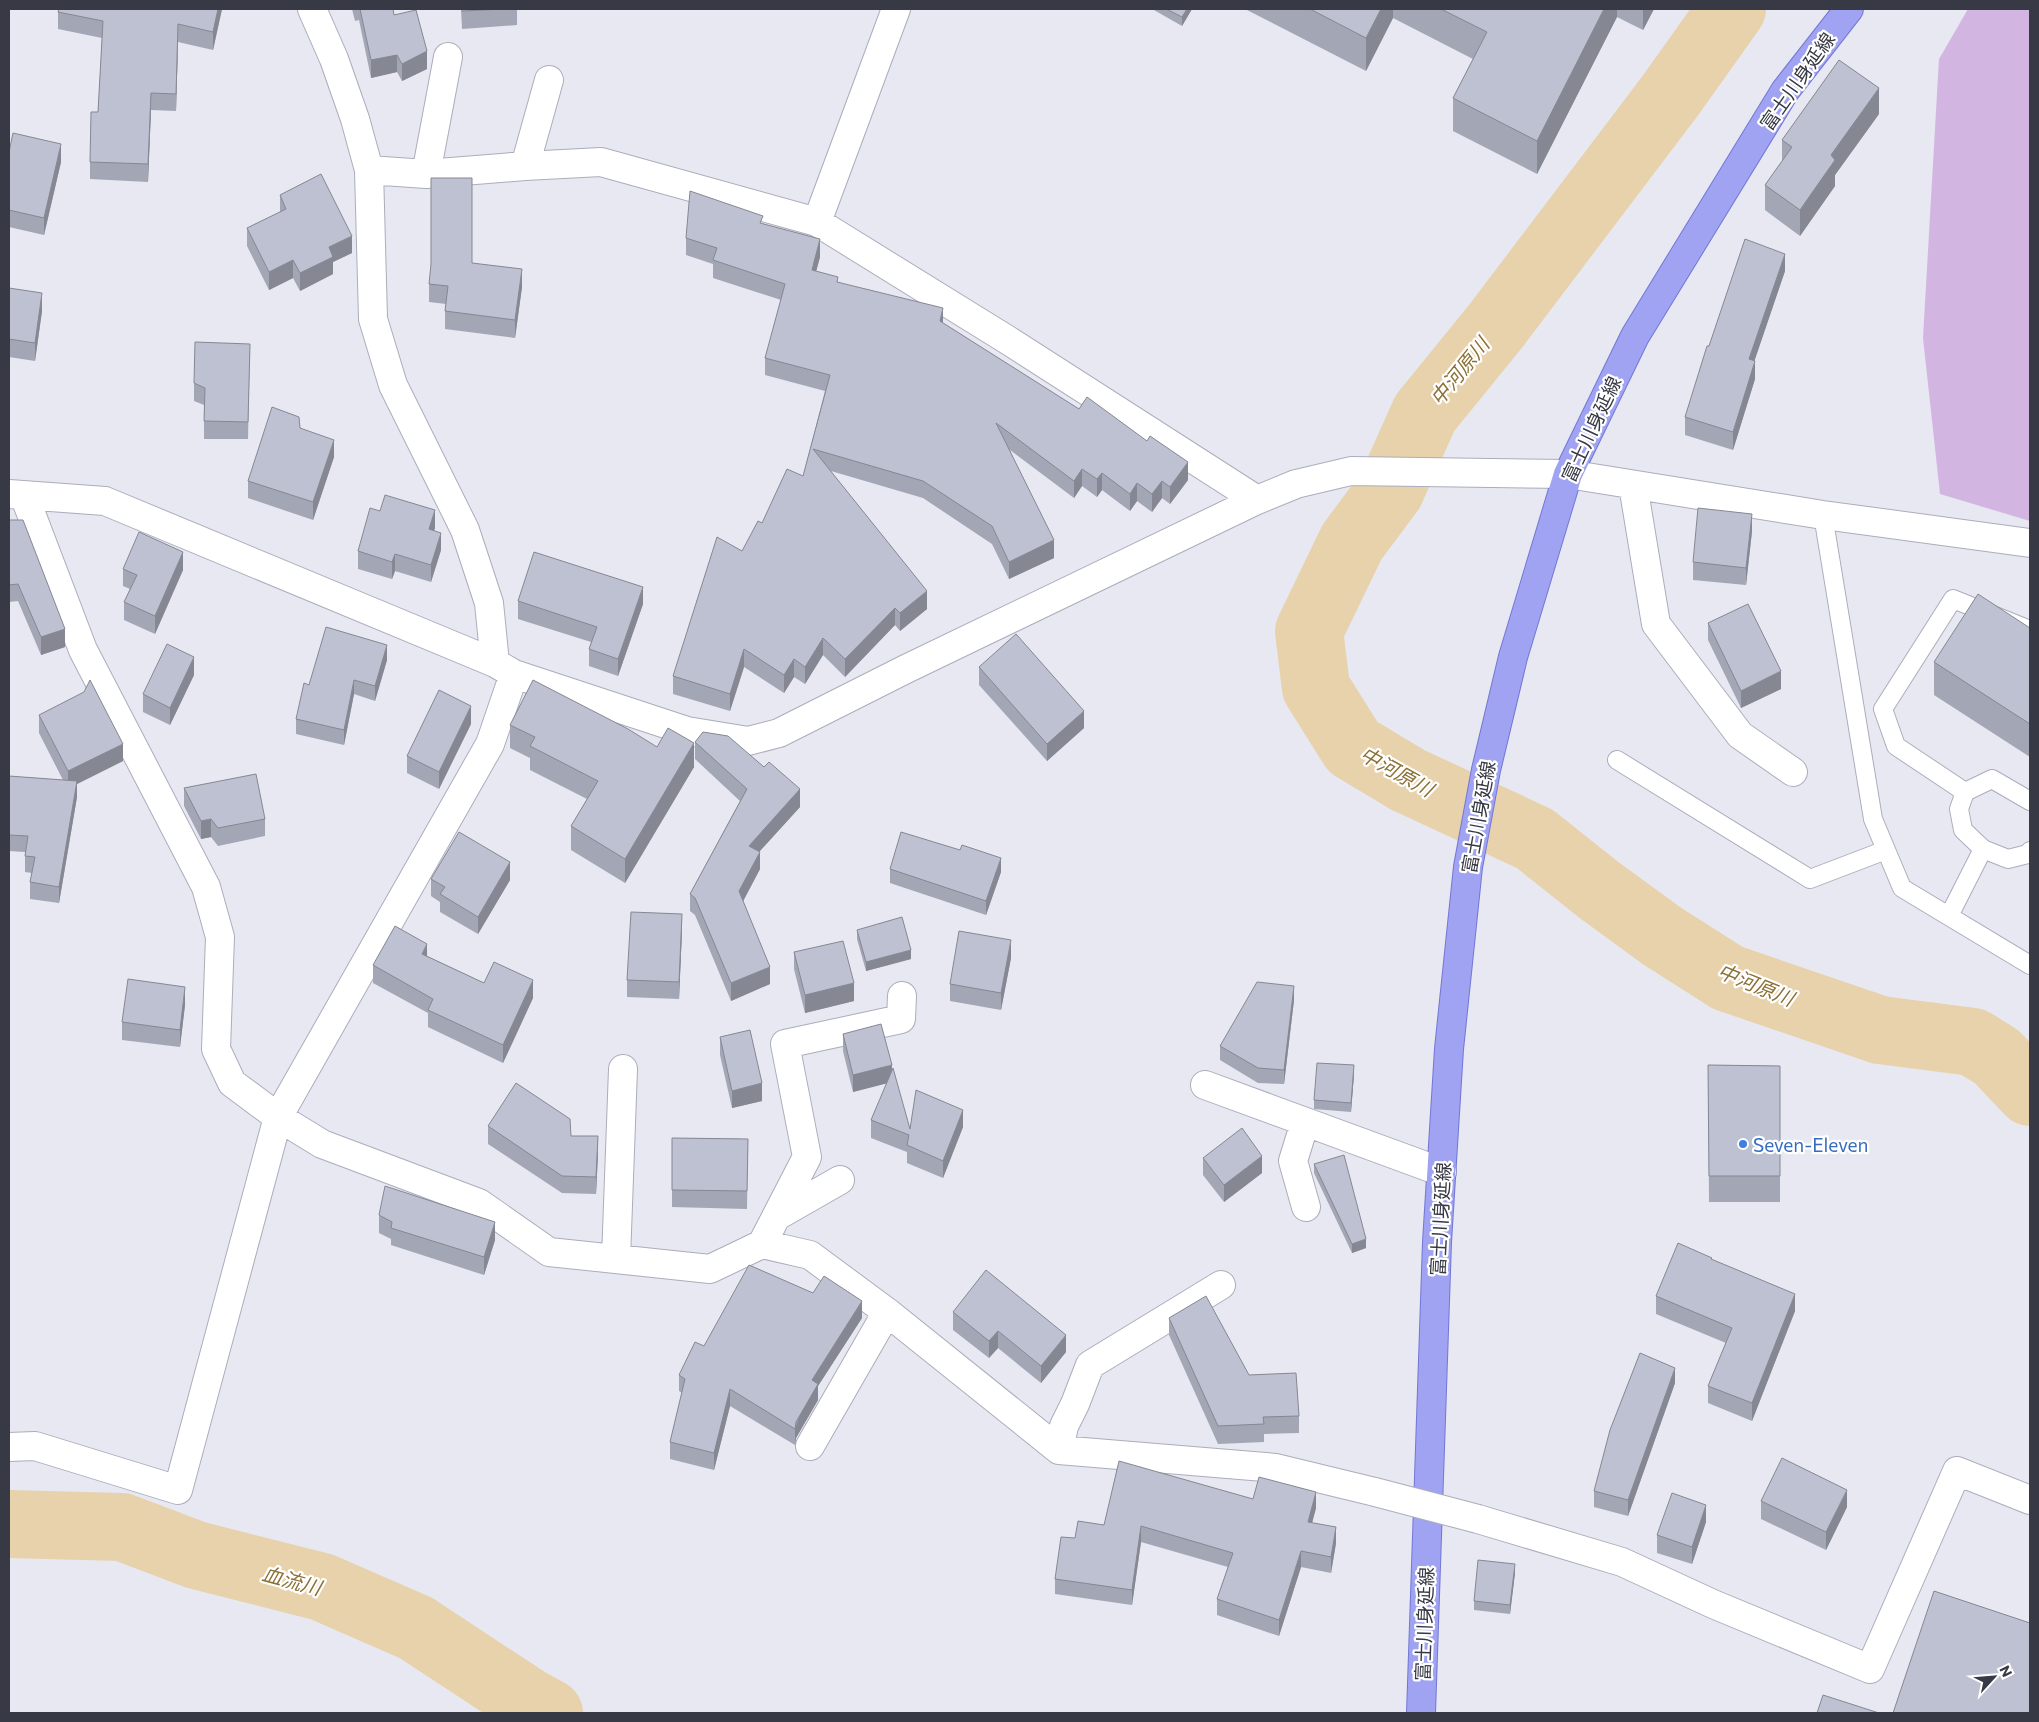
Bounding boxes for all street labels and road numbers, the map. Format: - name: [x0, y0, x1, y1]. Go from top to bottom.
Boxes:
- street label: 富士川身延線: [1755, 28, 1839, 134]
- street label: 富士川身延線: [1556, 372, 1626, 486]
- street label: 富士川身延線: [1457, 759, 1499, 875]
- street label: 富士川身延線: [1426, 1161, 1454, 1277]
- street label: 富士川身延線: [1411, 1567, 1437, 1681]

